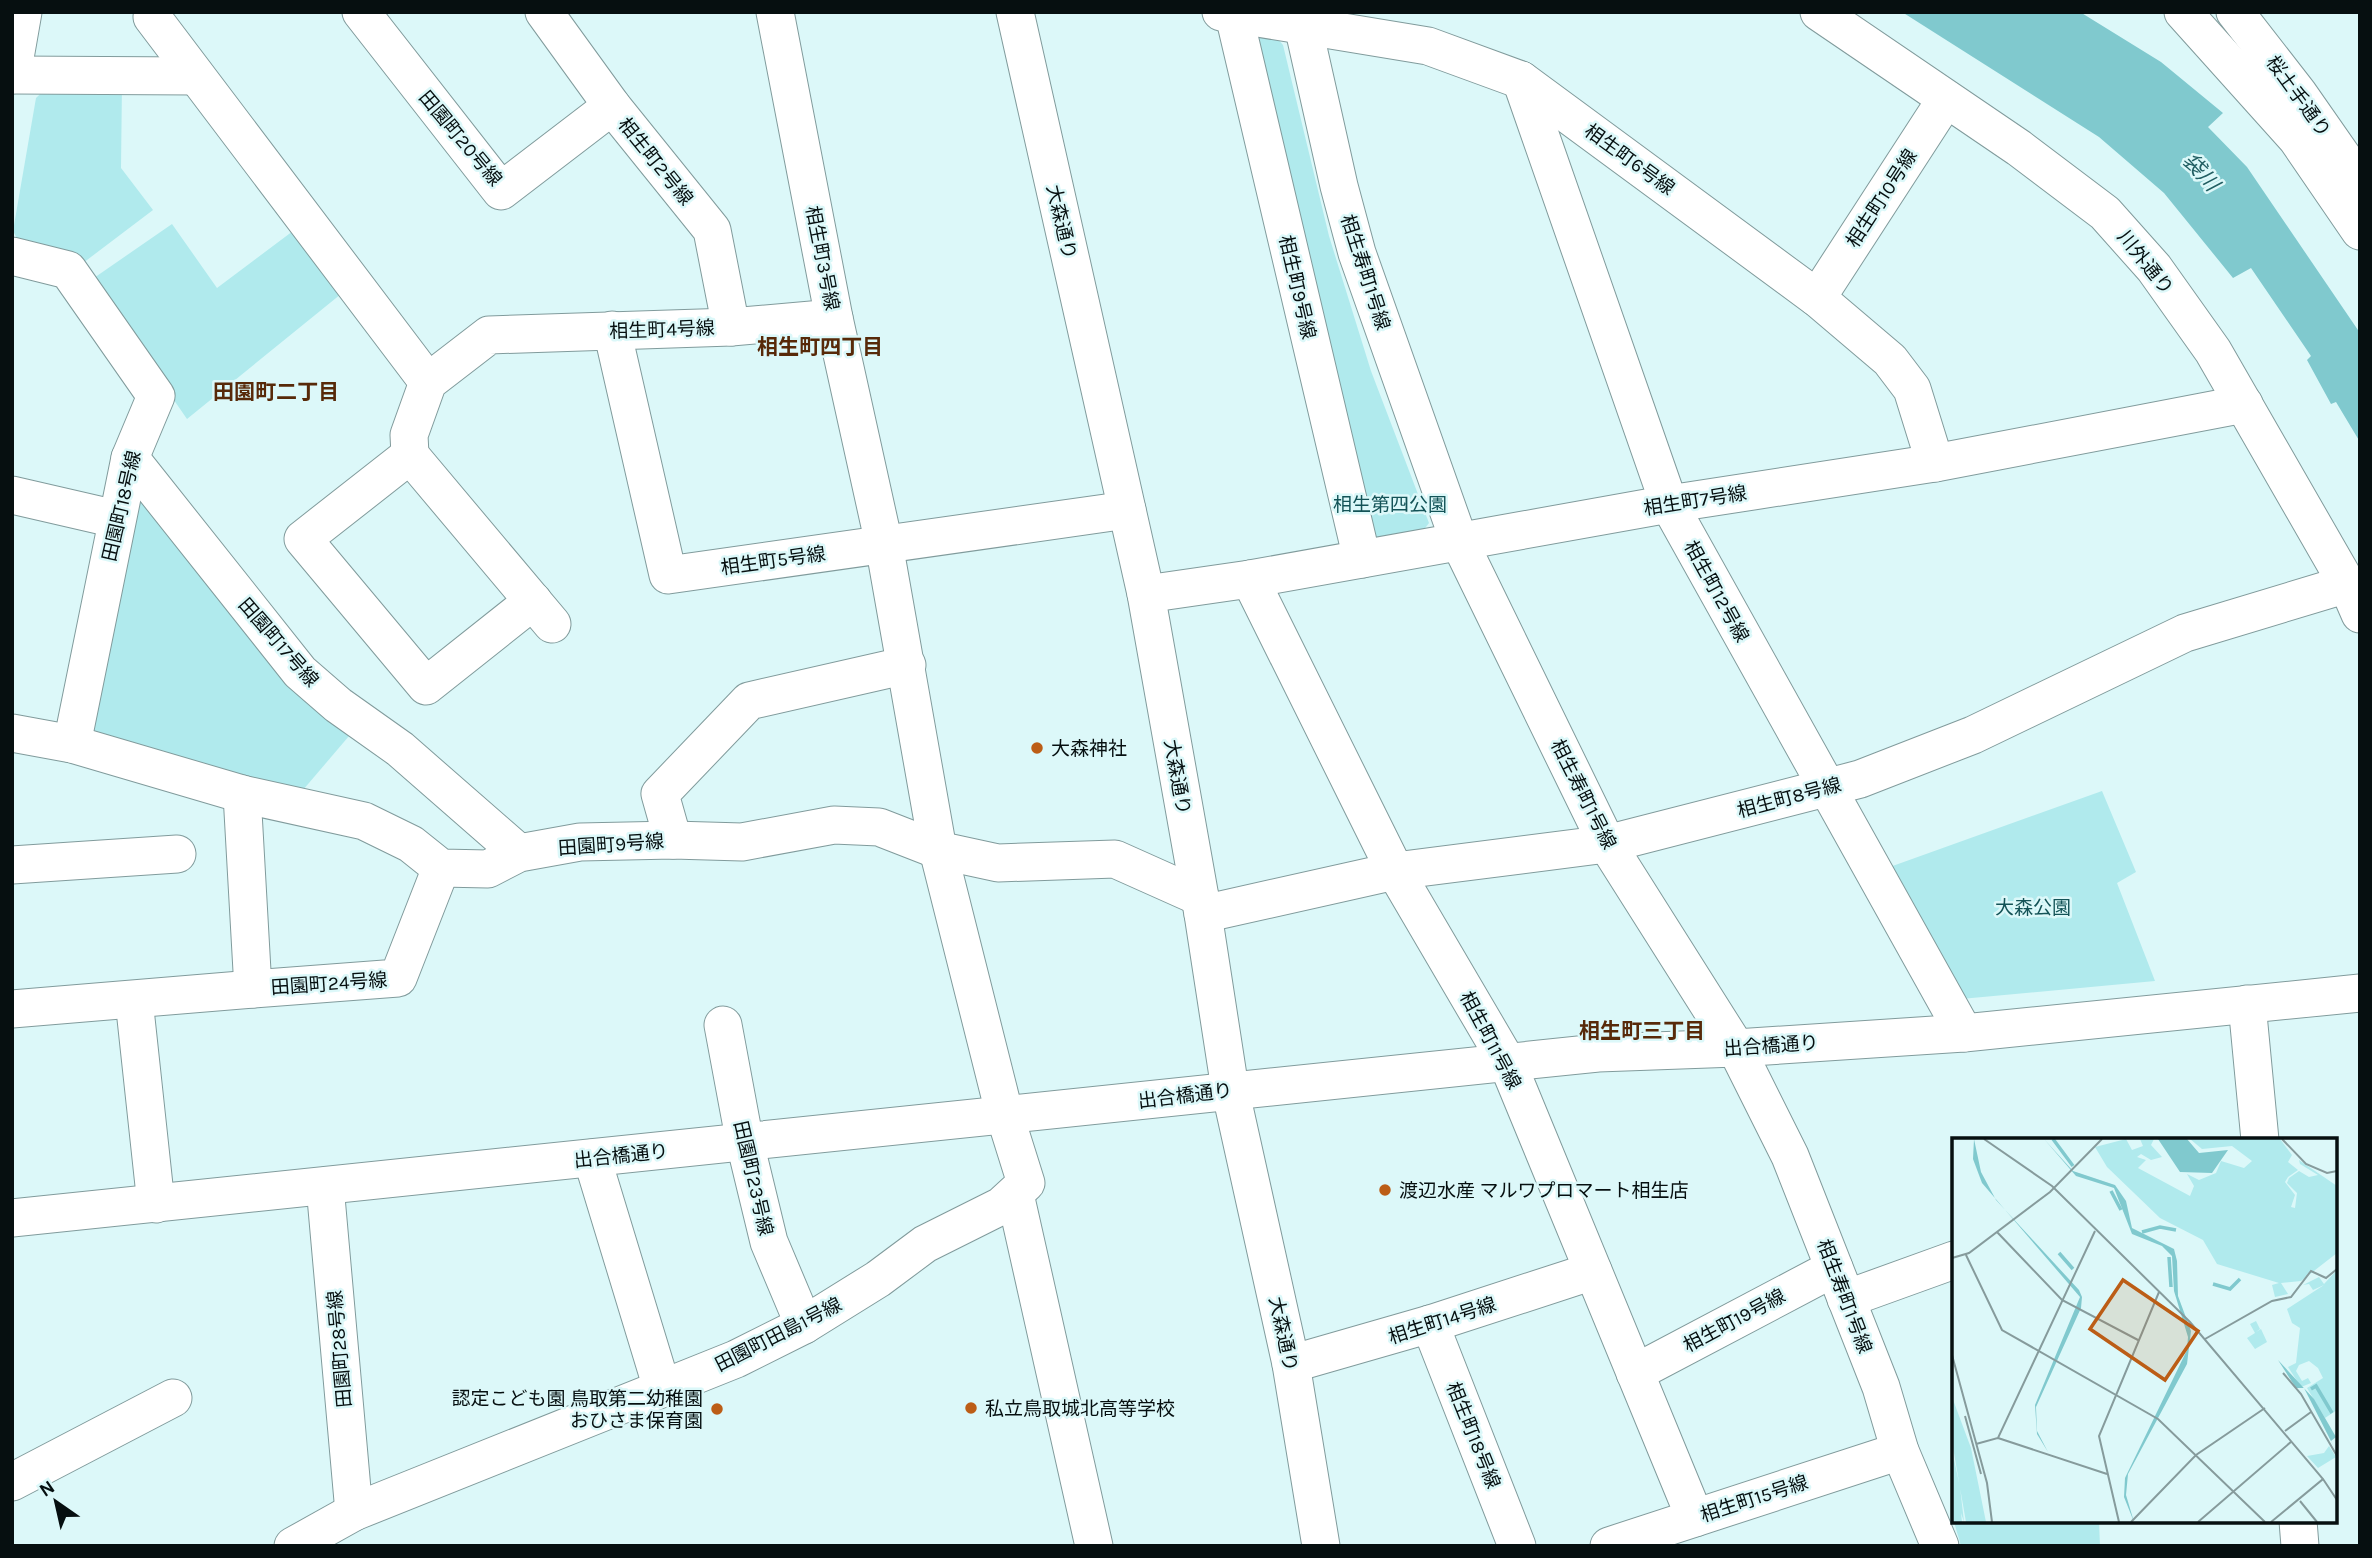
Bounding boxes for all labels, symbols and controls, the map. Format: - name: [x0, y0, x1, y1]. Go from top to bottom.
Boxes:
- street label: 桜土手通り: [2261, 52, 2335, 141]
- street label: 田園町20号線: [414, 87, 506, 191]
- street label: 相生町2号線: [613, 114, 697, 210]
- street label: 相生町6号線: [1580, 120, 1679, 200]
- street label: 相生町10号線: [1842, 145, 1922, 252]
- water label: 袋川: [2178, 148, 2225, 197]
- street label: 大森通り: [1042, 183, 1080, 262]
- street label: 相生町3号線: [801, 204, 843, 312]
- street label: 相生寿町1号線: [1336, 212, 1394, 333]
- street label: 川外通り: [2113, 226, 2178, 299]
- street label: 相生町9号線: [1274, 233, 1320, 341]
- street label: 相生町4号線: [609, 317, 715, 343]
- district label: 相生町四丁目: [757, 335, 883, 359]
- district label: 田園町二丁目: [213, 380, 339, 404]
- street label: 田園町18号線: [99, 449, 145, 564]
- street label: 相生町7号線: [1642, 482, 1748, 520]
- park label: 相生第四公園: [1333, 494, 1447, 516]
- street label: 相生町12号線: [1679, 537, 1753, 646]
- street label: 相生町5号線: [719, 543, 827, 579]
- street label: 田園町17号線: [234, 594, 323, 691]
- street label: 相生寿町1号線: [1546, 736, 1620, 853]
- place label: 大森神社: [1051, 738, 1127, 760]
- street label: 大森通り: [1160, 738, 1194, 817]
- marker: 大森神社: [1029, 740, 1045, 756]
- street label: 相生町8号線: [1735, 774, 1844, 822]
- street label: 田園町9号線: [557, 830, 665, 860]
- park label: 大森公園: [1995, 897, 2071, 919]
- street label: 田園町24号線: [270, 969, 388, 999]
- street label: 相生町11号線: [1455, 988, 1525, 1093]
- district label: 相生町三丁目: [1579, 1019, 1705, 1043]
- street label: 出合橋通り: [1723, 1032, 1819, 1060]
- street label: 出合橋通り: [1137, 1079, 1234, 1113]
- street label: 田園町23号線: [729, 1119, 777, 1238]
- inset map: [1952, 1138, 2337, 1523]
- street label: 出合橋通り: [573, 1140, 670, 1172]
- place label: 渡辺水産 マルワプロマート相生店: [1399, 1180, 1689, 1202]
- marker: 渡辺水産 マルワプロマート相生店: [1377, 1182, 1393, 1198]
- street label: 相生寿町1号線: [1812, 1236, 1876, 1356]
- street label: 相生町19号線: [1680, 1285, 1789, 1357]
- street label: 田園町28号線: [324, 1289, 356, 1408]
- street label: 田園町田島1号線: [711, 1293, 845, 1376]
- street label: 相生町14号線: [1386, 1293, 1499, 1349]
- street label: 大森通り: [1264, 1295, 1302, 1374]
- street label: 相生町18号線: [1442, 1379, 1504, 1492]
- place label: 認定こども園 鳥取第二幼稚園 おひさま保育園: [451, 1388, 703, 1432]
- place label: 私立鳥取城北高等学校: [985, 1398, 1175, 1420]
- marker: 私立鳥取城北高等学校: [963, 1400, 979, 1416]
- marker: 認定こども園 鳥取第二幼稚園 おひさま保育園: [709, 1401, 725, 1417]
- north arrow: [21, 1467, 91, 1537]
- street label: 相生町15号線: [1698, 1471, 1811, 1527]
- text: N: [35, 1476, 59, 1502]

